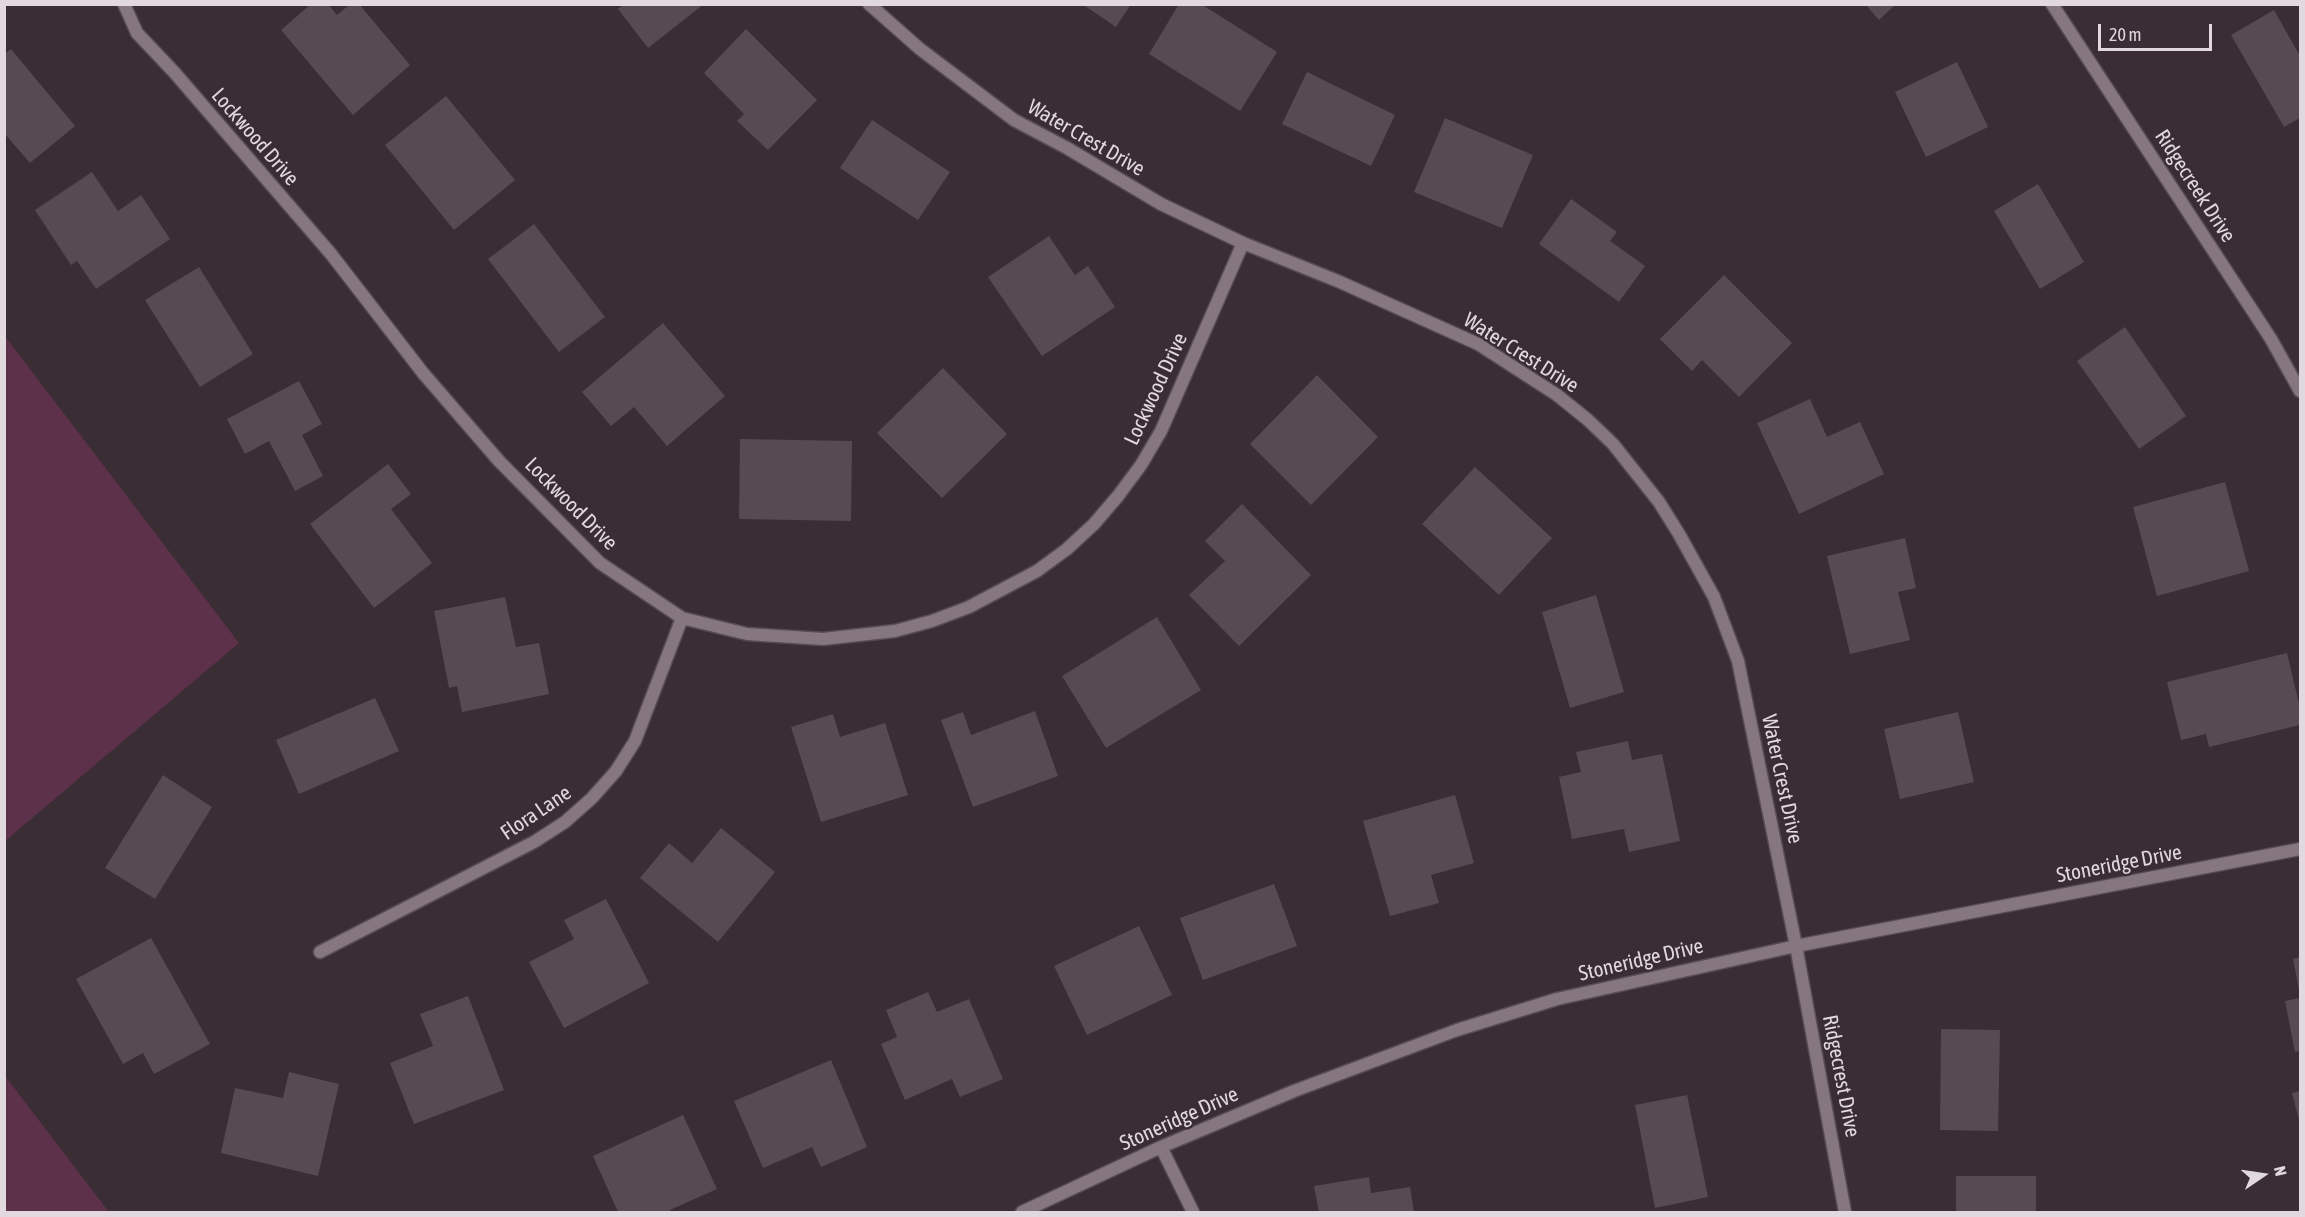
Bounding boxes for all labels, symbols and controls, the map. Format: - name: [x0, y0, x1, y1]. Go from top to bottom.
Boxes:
- scale bar: [2101, 12, 2215, 50]
- text: 20 m: [2109, 24, 2141, 45]
- street label: Lockwood Drive: [206, 83, 304, 191]
- street label: Water Crest Drive: [1023, 94, 1149, 182]
- street label: Ridgecreek Drive: [2149, 125, 2241, 247]
- street label: Water Crest Drive: [1459, 308, 1583, 398]
- street label: Lockwood Drive: [1119, 329, 1193, 449]
- street label: Lockwood Drive: [519, 452, 623, 556]
- street label: Water Crest Drive: [1756, 712, 1808, 846]
- street label: Flora Lane: [496, 780, 576, 846]
- street label: Stoneridge Drive: [2054, 840, 2184, 888]
- street label: Stoneridge Drive: [1576, 933, 1706, 987]
- street label: Ridgecrest Drive: [1817, 1013, 1865, 1139]
- street label: Stoneridge Drive: [1116, 1082, 1242, 1156]
- north arrow: [2233, 1145, 2293, 1205]
- text: N: [2271, 1164, 2290, 1178]

